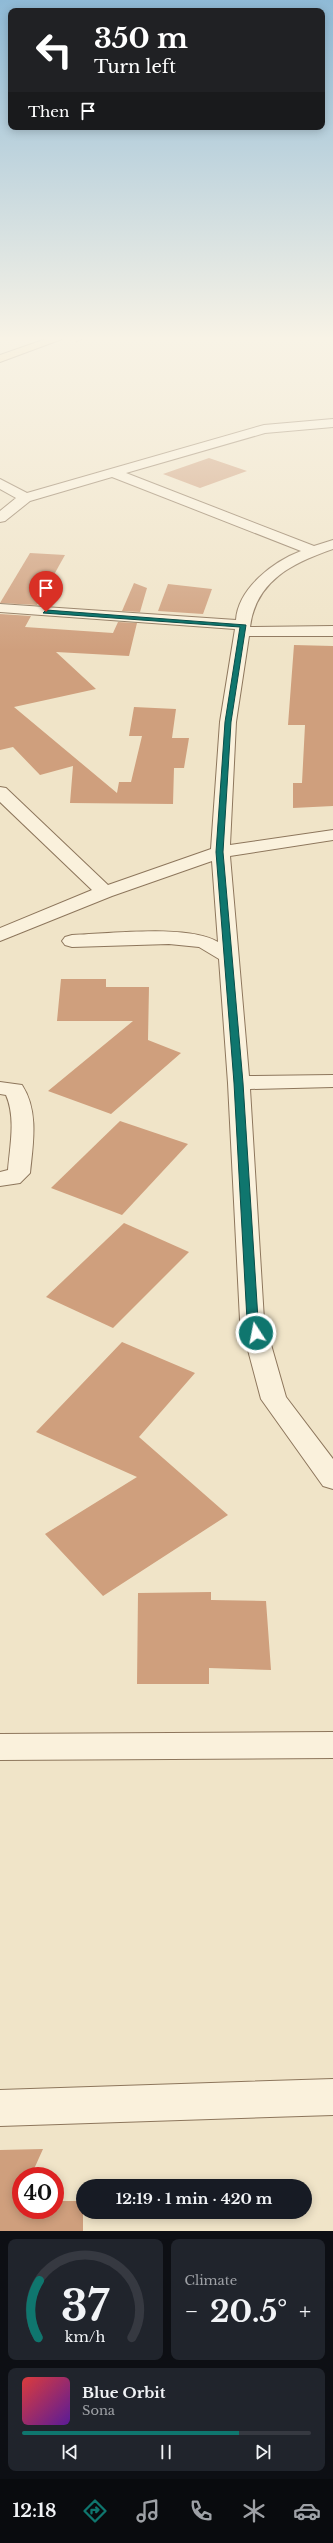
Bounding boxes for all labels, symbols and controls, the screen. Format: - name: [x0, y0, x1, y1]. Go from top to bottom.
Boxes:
- text: 350 m: [94, 21, 188, 56]
- icon: left: [28, 24, 80, 76]
- text: Turn left: [94, 56, 176, 78]
- icon: arrive: [77, 100, 99, 122]
- text: Then: [28, 102, 69, 121]
- pin: [29, 571, 63, 612]
- icon: arrive: [35, 577, 57, 599]
- position arrow: [235, 1312, 277, 1354]
- speed limit sign: 40: [12, 2167, 64, 2219]
- text: 12:19 · 1 min · 420 m: [116, 2189, 272, 2208]
- text: Climate: [185, 2272, 237, 2289]
- text: 37: [61, 2280, 110, 2331]
- text: 20.5°: [210, 2293, 287, 2330]
- text: −: [185, 2298, 198, 2325]
- text: +: [299, 2298, 311, 2325]
- text: km/h: [65, 2327, 106, 2345]
- text: Blue Orbit: [82, 2383, 165, 2402]
- text: Sona: [82, 2402, 115, 2419]
- icon: previous: [59, 2441, 81, 2463]
- icon: pause: [155, 2441, 177, 2463]
- icon: next: [252, 2441, 274, 2463]
- icon: directions: [81, 2497, 109, 2525]
- icon: music: [134, 2497, 162, 2525]
- icon: phone: [187, 2497, 215, 2525]
- icon: climate: [240, 2497, 268, 2525]
- icon: car: [293, 2497, 321, 2525]
- text: 12:18: [12, 2500, 56, 2522]

